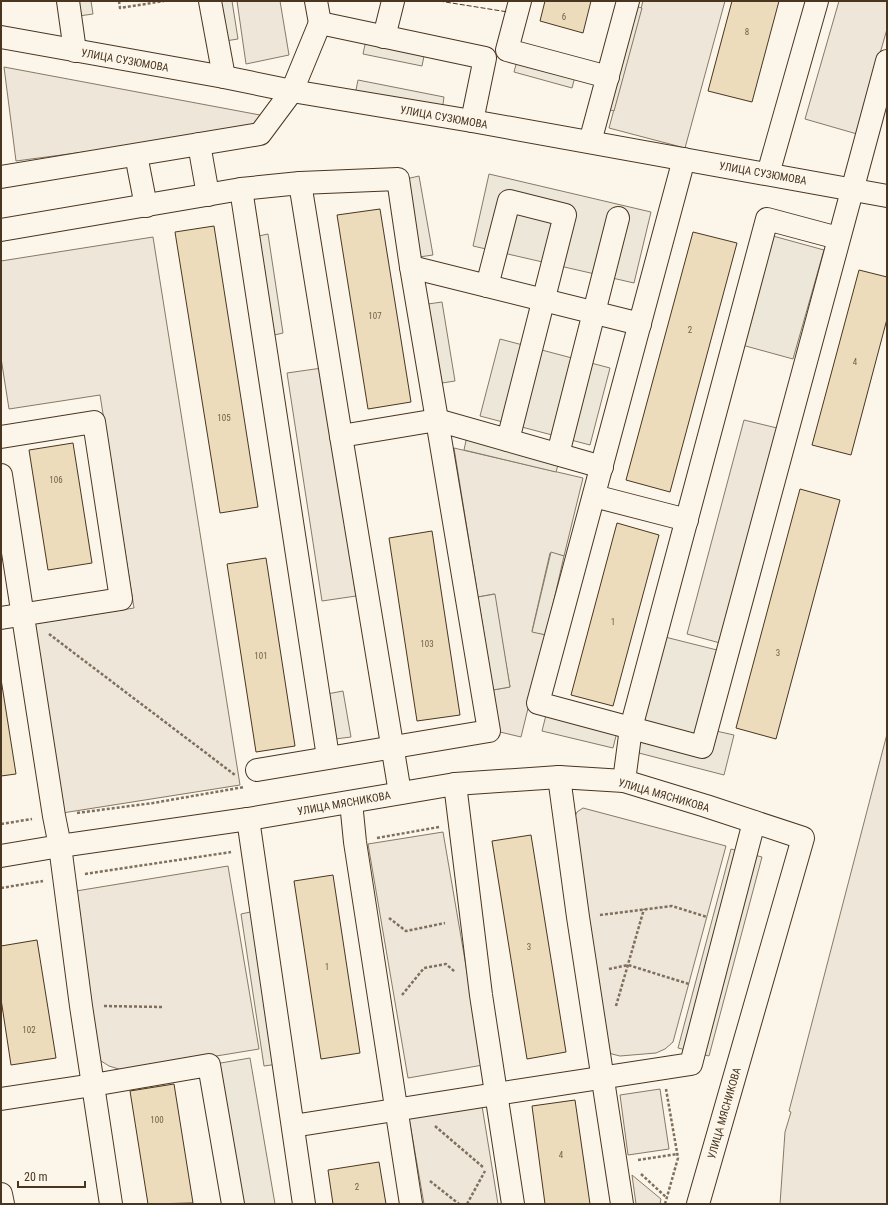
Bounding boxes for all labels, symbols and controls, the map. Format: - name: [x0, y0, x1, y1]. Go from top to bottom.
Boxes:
- house number: 6: [562, 12, 566, 22]
- house number: 8: [745, 27, 749, 37]
- street label: УЛИЦА СУЗЮМОВА: [80, 46, 170, 75]
- street label: УЛИЦА СУЗЮМОВА: [399, 103, 489, 132]
- street label: УЛИЦА СУЗЮМОВА: [718, 159, 808, 188]
- house number: 107: [368, 311, 382, 321]
- house number: 2: [688, 325, 693, 335]
- house number: 4: [853, 357, 858, 367]
- house number: 105: [217, 413, 231, 423]
- house number: 106: [49, 475, 63, 485]
- house number: 1: [611, 617, 615, 627]
- house number: 103: [420, 639, 434, 649]
- house number: 3: [776, 648, 780, 658]
- house number: 101: [254, 651, 268, 661]
- street label: УЛИЦА МЯСНИКОВА: [617, 776, 712, 815]
- street label: УЛИЦА МЯСНИКОВА: [296, 789, 392, 818]
- house number: 3: [527, 942, 531, 952]
- house number: 1: [325, 962, 329, 972]
- house number: 102: [22, 1025, 36, 1035]
- street label: УЛИЦА МЯСНИКОВА: [705, 1065, 744, 1160]
- house number: 100: [150, 1115, 164, 1125]
- house number: 4: [559, 1150, 564, 1160]
- scale bar: [18, 1163, 85, 1189]
- text: 20 m: [24, 1170, 48, 1184]
- house number: 2: [355, 1182, 360, 1192]

